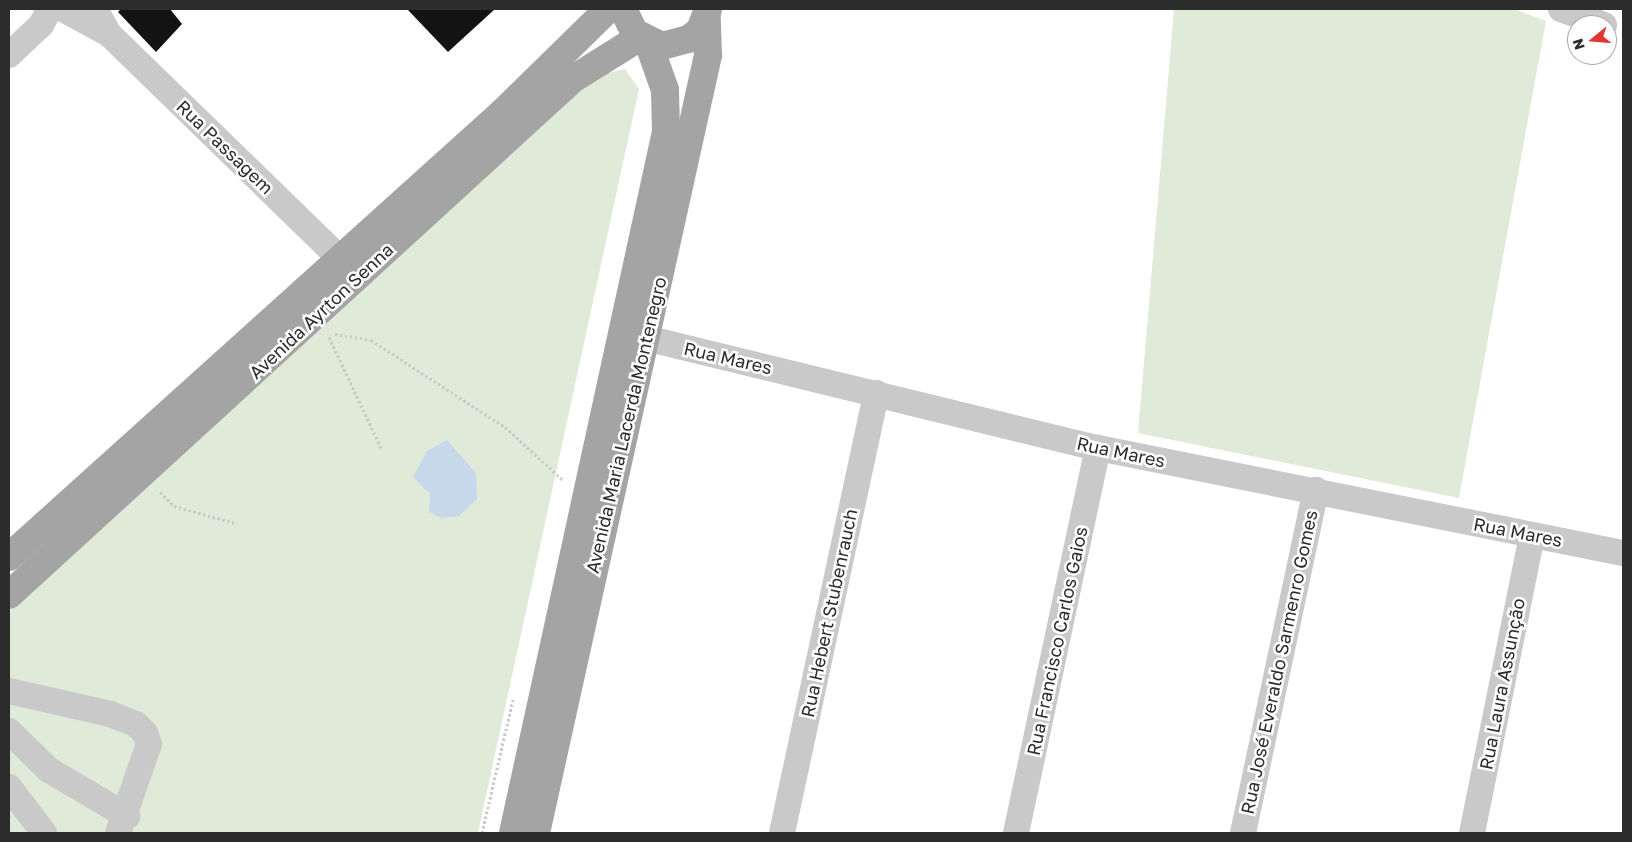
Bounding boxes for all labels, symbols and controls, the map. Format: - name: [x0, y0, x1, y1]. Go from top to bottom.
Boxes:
- north arrow: [1567, 15, 1617, 65]
- text: N: [1568, 37, 1588, 52]
- street label: Rua Passagem: [172, 95, 278, 199]
- street label: Avenida Ayrton Senna: [245, 239, 397, 383]
- street label: Avenida Maria Lacerda Montenegro: [581, 275, 671, 575]
- street label: Rua Mares: [682, 337, 774, 379]
- street label: Rua Mares: [1075, 432, 1167, 472]
- street label: Rua Hebert Stubenrauch: [796, 507, 862, 719]
- street label: Rua José Everaldo Sarmenro Gomes: [1236, 508, 1322, 816]
- street label: Rua Mares: [1472, 513, 1564, 551]
- street label: Rua Francisco Carlos Gaios: [1022, 525, 1092, 757]
- street label: Rua Laura Assunção: [1475, 596, 1529, 772]

